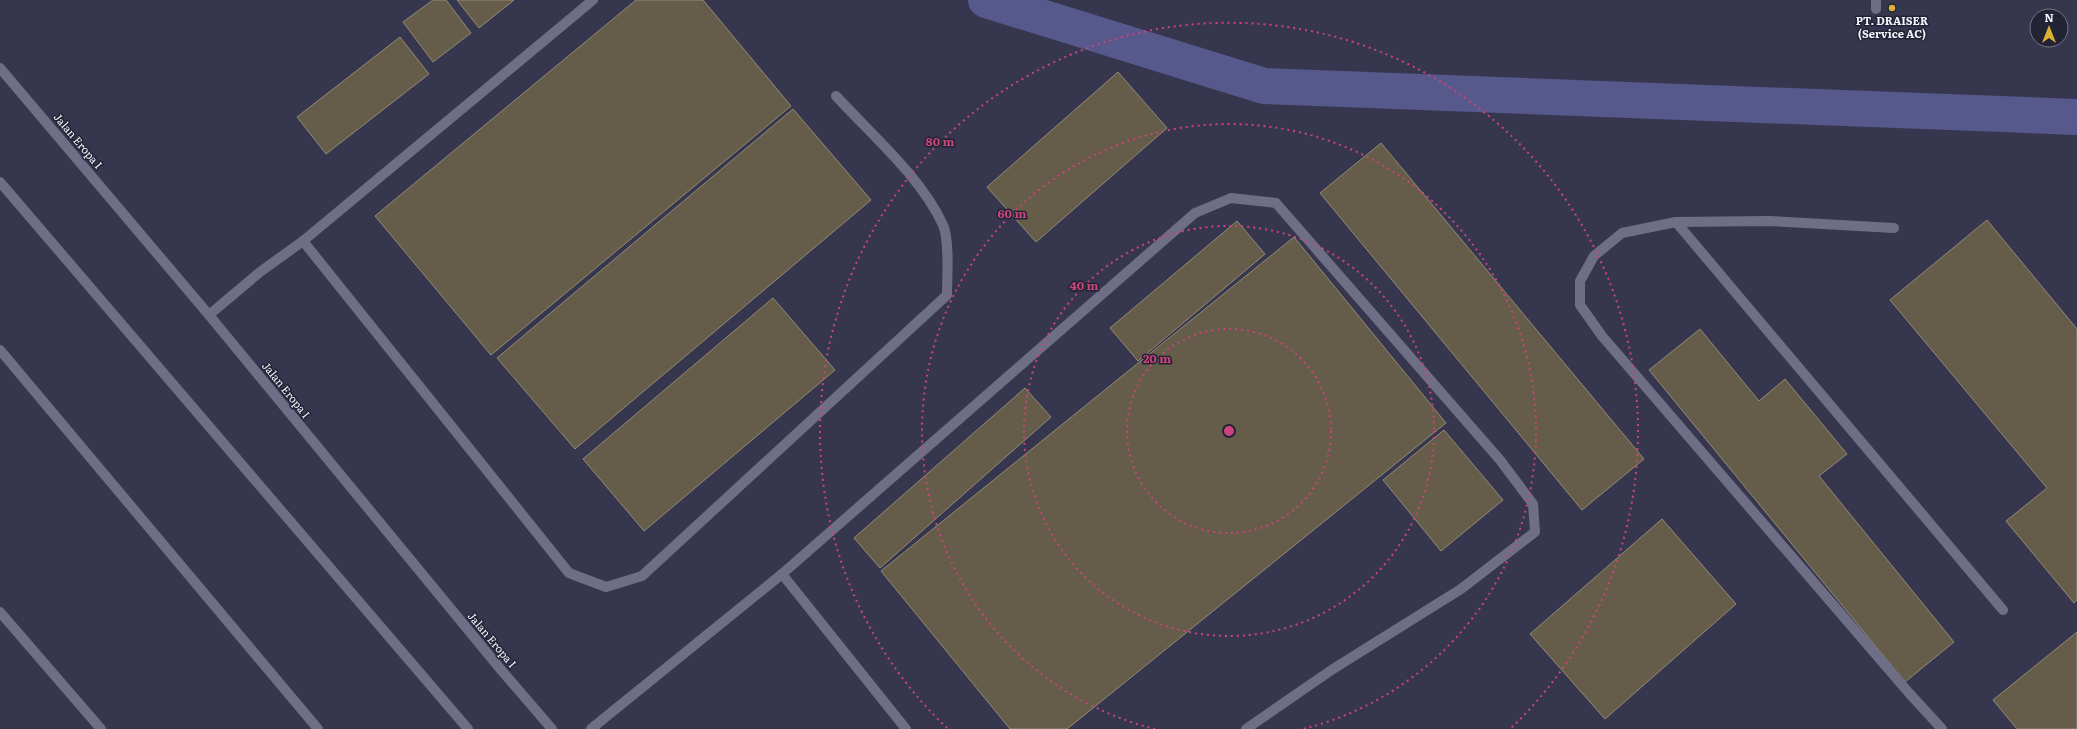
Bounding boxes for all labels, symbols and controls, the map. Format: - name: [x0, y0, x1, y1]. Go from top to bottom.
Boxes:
- marker: PT. DRAISER (Service AC): [1887, 3, 1897, 13]
- north arrow: [2029, 8, 2069, 48]
- text: N: [2044, 9, 2054, 25]
- place label: PT. DRAISER (Service AC): [1856, 12, 1929, 41]
- street label: Jalan Eropa I: [51, 109, 107, 172]
- text: 80 m: [926, 132, 954, 150]
- text: 60 m: [998, 204, 1026, 222]
- text: 40 m: [1070, 276, 1099, 294]
- text: 20 m: [1143, 349, 1171, 367]
- street label: Jalan Eropa I: [259, 358, 315, 421]
- centre of rings: [1222, 424, 1236, 438]
- street label: Jalan Eropa I: [465, 608, 521, 671]

